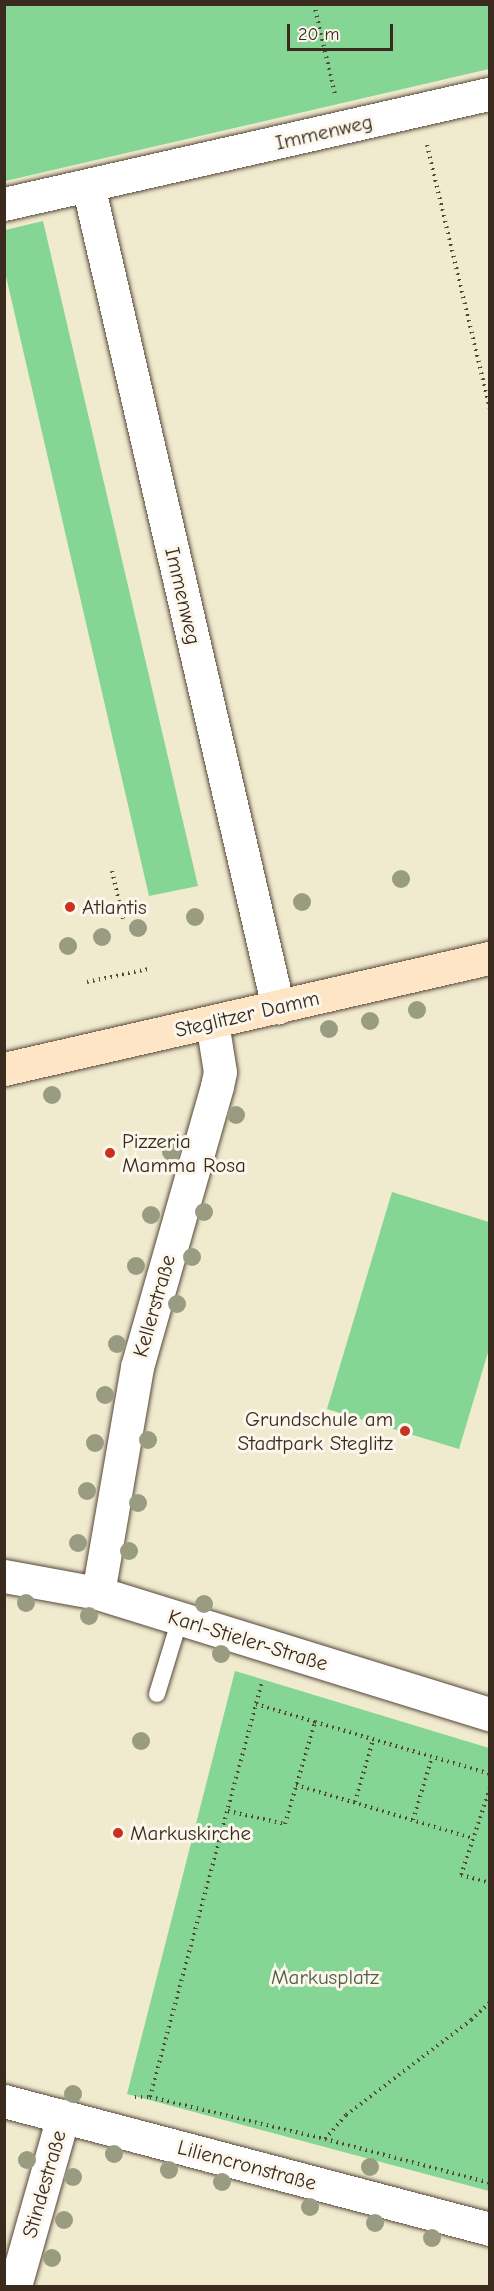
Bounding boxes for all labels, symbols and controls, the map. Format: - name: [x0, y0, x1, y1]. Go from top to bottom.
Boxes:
- scale bar: [290, 12, 396, 50]
- text: 20 m: [298, 24, 339, 45]
- street label: Immenweg: [273, 109, 375, 155]
- street label: Immenweg: [160, 545, 206, 647]
- place label: Atlantis: [82, 894, 147, 920]
- marker: Atlantis: [63, 900, 77, 914]
- street label: Steglitzer Damm: [172, 985, 322, 1043]
- place label: Pizzeria Mamma Rosa: [122, 1128, 246, 1178]
- marker: Pizzeria Mamma Rosa: [103, 1146, 117, 1160]
- street label: Kellerstraße: [127, 1252, 181, 1360]
- place label: Grundschule am Stadtpark Steglitz: [237, 1406, 393, 1456]
- marker: Grundschule am Stadtpark Steglitz: [398, 1424, 412, 1438]
- street label: Karl-Stieler-Straße: [165, 1604, 331, 1676]
- place label: Markuskirche: [130, 1820, 251, 1846]
- marker: Markuskirche: [111, 1826, 125, 1840]
- park label: Markusplatz: [271, 1964, 379, 1990]
- street label: Stindestraße: [17, 2127, 71, 2241]
- street label: Liliencronstraße: [175, 2134, 319, 2196]

